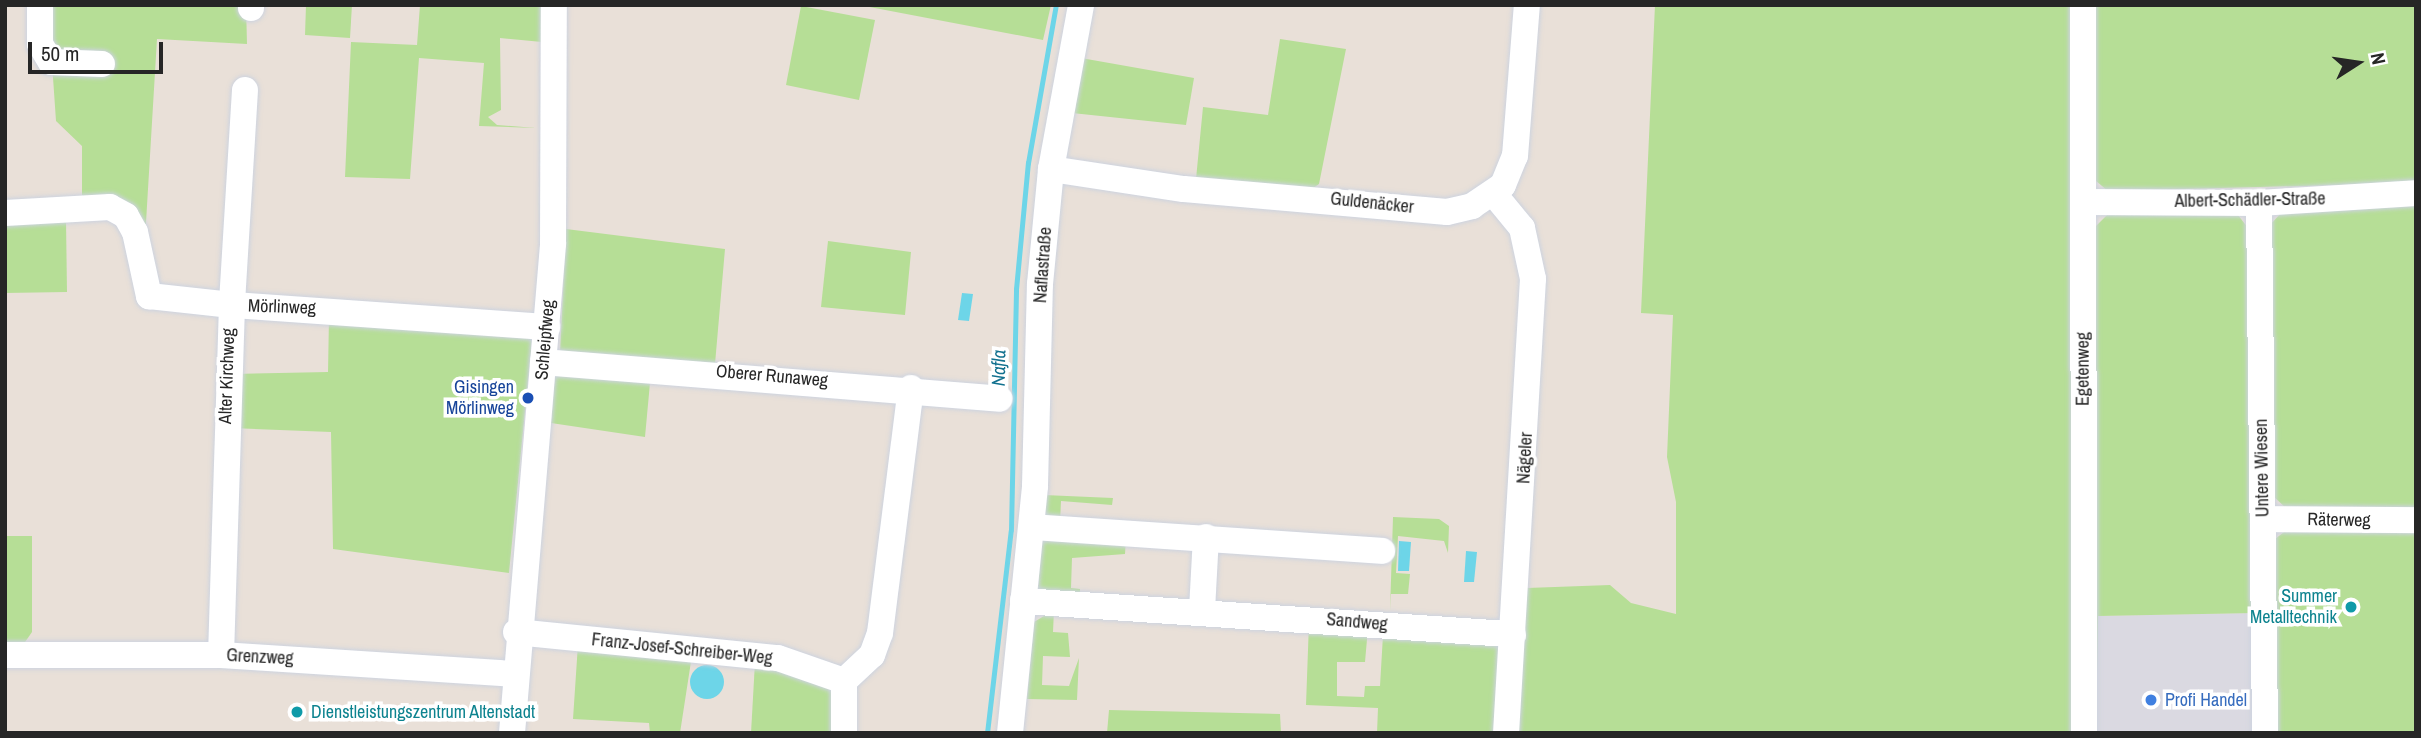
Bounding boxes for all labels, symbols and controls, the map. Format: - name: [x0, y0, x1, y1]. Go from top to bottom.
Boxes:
- scale bar: [32, 28, 166, 72]
- north arrow: [2323, 28, 2393, 98]
- text: 50 m: [41, 39, 79, 68]
- text: N: [2365, 50, 2392, 67]
- street label: Guldenäcker: [1329, 188, 1415, 218]
- street label: Albert-Schädler-Straße: [2174, 188, 2326, 212]
- street label: Naflastraße: [1030, 226, 1056, 304]
- street label: Mörlinweg: [248, 295, 316, 319]
- street label: Schleipfweg: [531, 299, 559, 381]
- street label: Alter Kirchweg: [215, 328, 239, 424]
- street label: Egetenweg: [2072, 332, 2094, 406]
- water label: Nafla: [987, 350, 1011, 386]
- street label: Oberer Runaweg: [715, 360, 829, 392]
- place label: Gisingen Mörlinweg: [446, 377, 514, 420]
- marker: Gisingen Mörlinweg: [520, 390, 536, 406]
- street label: Untere Wiesen: [2250, 419, 2274, 517]
- street label: Nägeler: [1513, 432, 1537, 484]
- street label: Räterweg: [2307, 509, 2371, 531]
- place label: Summer Metalltechnik: [2250, 586, 2337, 628]
- marker: Summer Metalltechnik: [2343, 599, 2359, 615]
- street label: Sandweg: [1325, 609, 1389, 635]
- street label: Franz-Josef-Schreiber-Weg: [590, 629, 774, 669]
- street label: Grenzweg: [226, 644, 294, 670]
- place label: Profi Handel: [2165, 689, 2247, 711]
- marker: Profi Handel: [2143, 692, 2159, 708]
- place label: Dienstleistungszentrum Altenstadt: [311, 701, 536, 723]
- marker: Dienstleistungszentrum Altenstadt: [289, 704, 305, 720]

